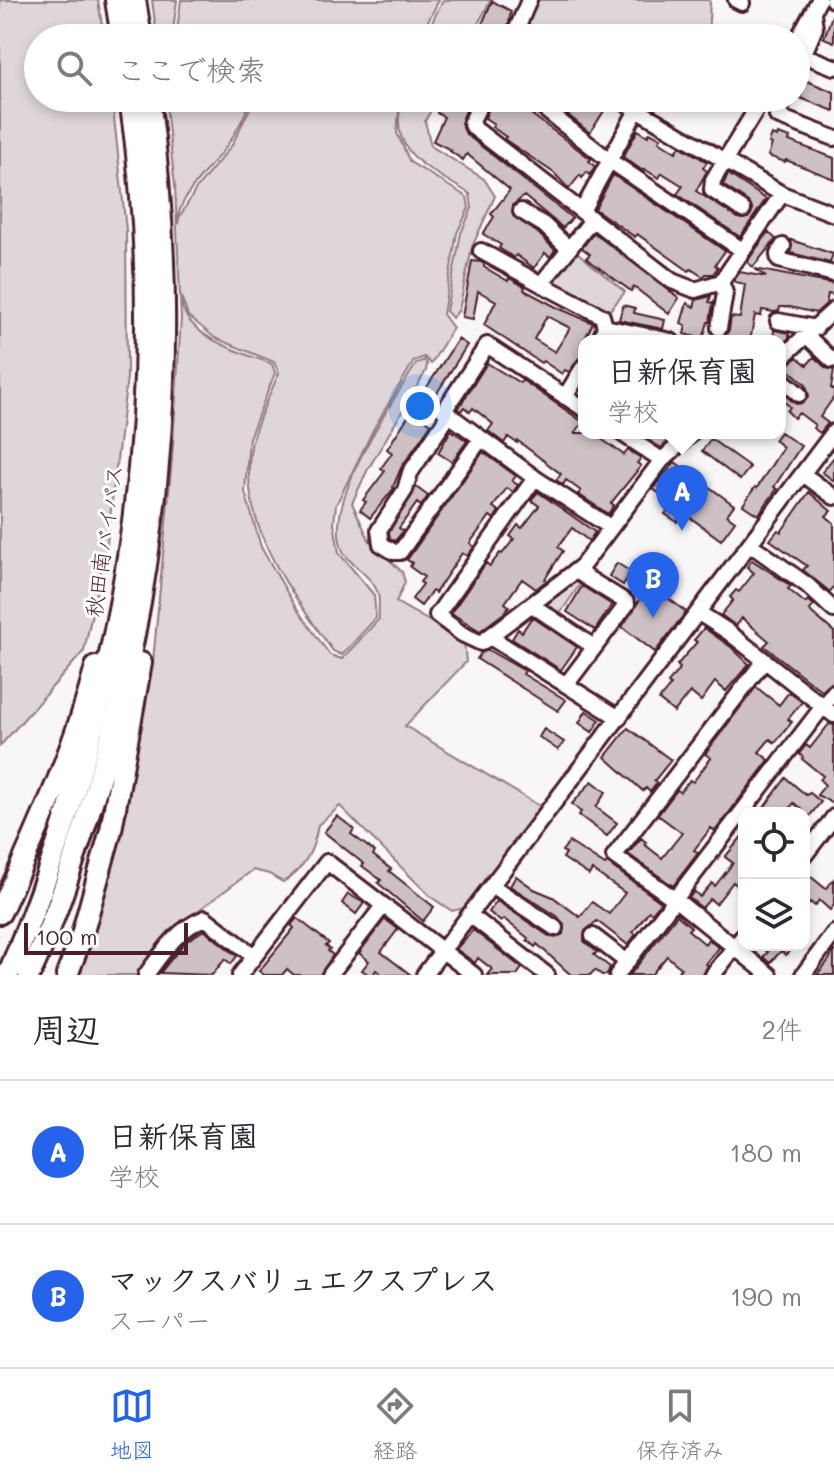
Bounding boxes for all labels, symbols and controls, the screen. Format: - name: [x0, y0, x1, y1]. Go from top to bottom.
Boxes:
- search box: [24, 24, 810, 112]
- icon: search: [52, 46, 96, 90]
- text: ここで検索: [116, 49, 266, 89]
- popup: [578, 335, 786, 439]
- text: 日新保育園: [607, 350, 757, 390]
- your location: [400, 386, 440, 426]
- text: 学校: [607, 394, 659, 428]
- street label: 秋田南バイパス: [78, 463, 129, 619]
- pin: A: [656, 465, 708, 531]
- pin: B: [627, 552, 679, 618]
- map controls: [738, 807, 810, 951]
- button: locate: [738, 807, 810, 879]
- button: layers: [738, 879, 810, 951]
- scale bar: [24, 919, 188, 955]
- text: 100 m: [36, 922, 98, 951]
- text: 周辺: [32, 1006, 100, 1051]
- text: 2件: [762, 1012, 802, 1046]
- text: 日新保育園: [108, 1115, 258, 1155]
- text: A: [49, 1135, 67, 1169]
- text: 180 m: [730, 1135, 802, 1169]
- text: 学校: [108, 1159, 160, 1193]
- text: マックスバリュエクスプレス: [108, 1259, 498, 1299]
- text: B: [49, 1279, 67, 1313]
- text: 190 m: [730, 1279, 802, 1313]
- text: スーパー: [108, 1303, 211, 1337]
- tab: 地図: [110, 1384, 154, 1464]
- tab: 経路: [373, 1384, 417, 1464]
- tab: 保存済み: [636, 1384, 724, 1464]

